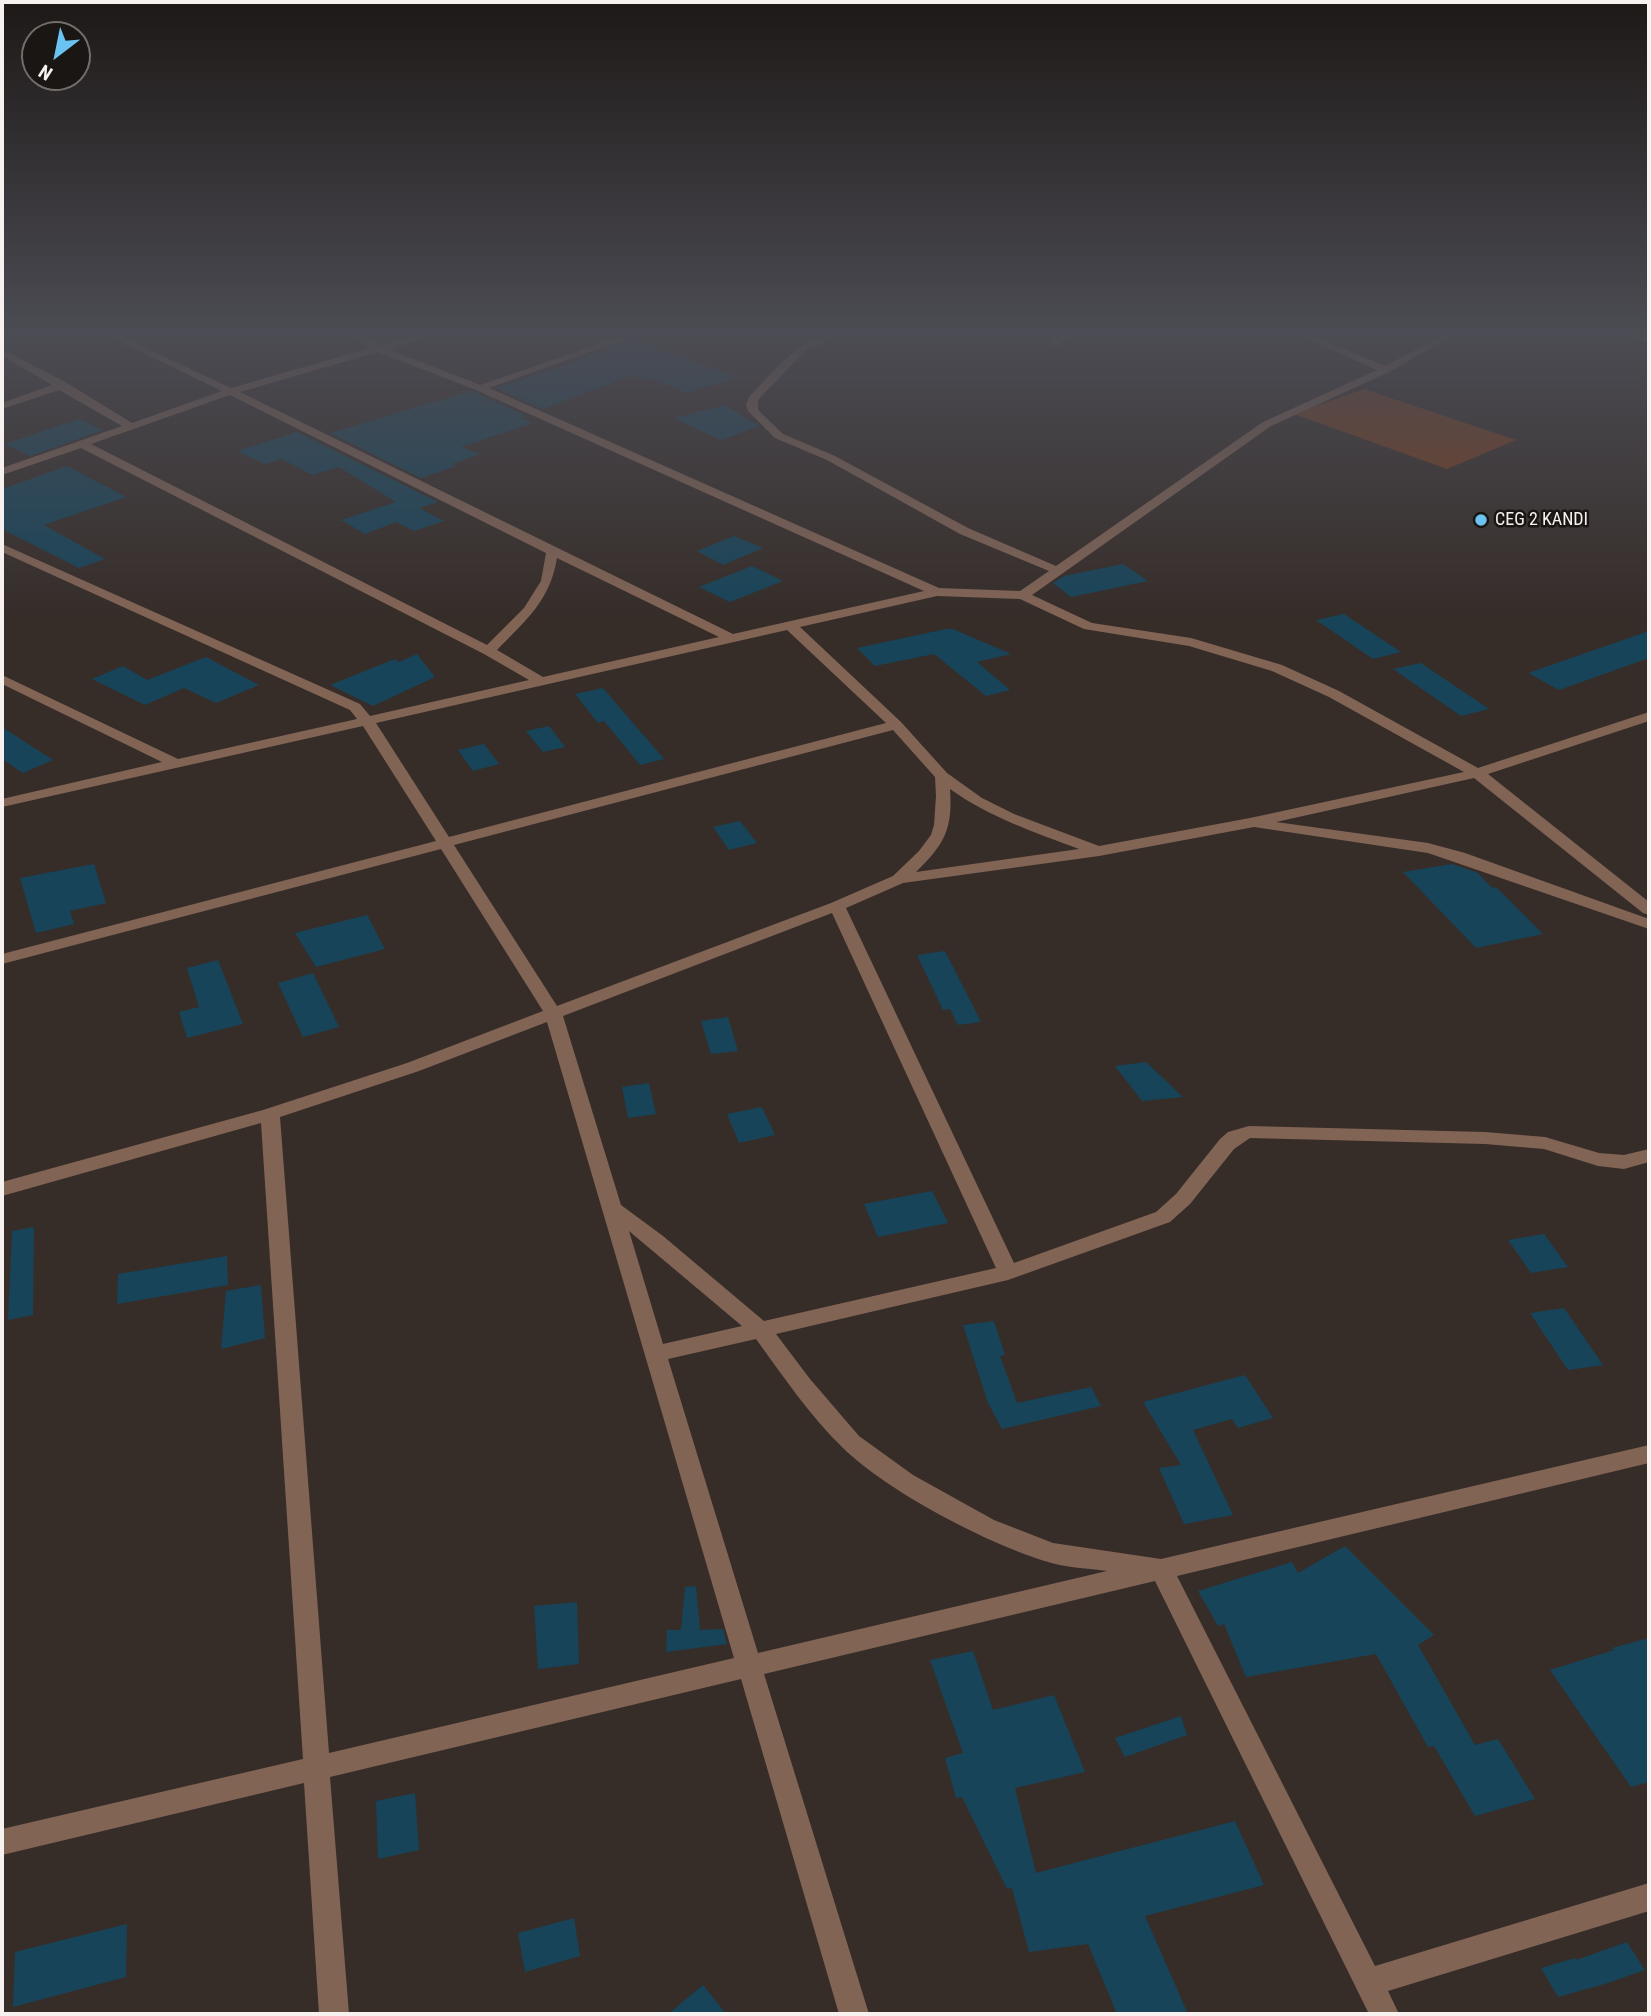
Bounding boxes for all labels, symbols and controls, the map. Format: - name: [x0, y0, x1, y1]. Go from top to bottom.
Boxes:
- north arrow: [21, 21, 91, 91]
- text: N: [35, 60, 57, 85]
- place label: CEG 2 KANDI: [1495, 509, 1588, 531]
- marker: CEG 2 KANDI: [1473, 512, 1489, 528]

